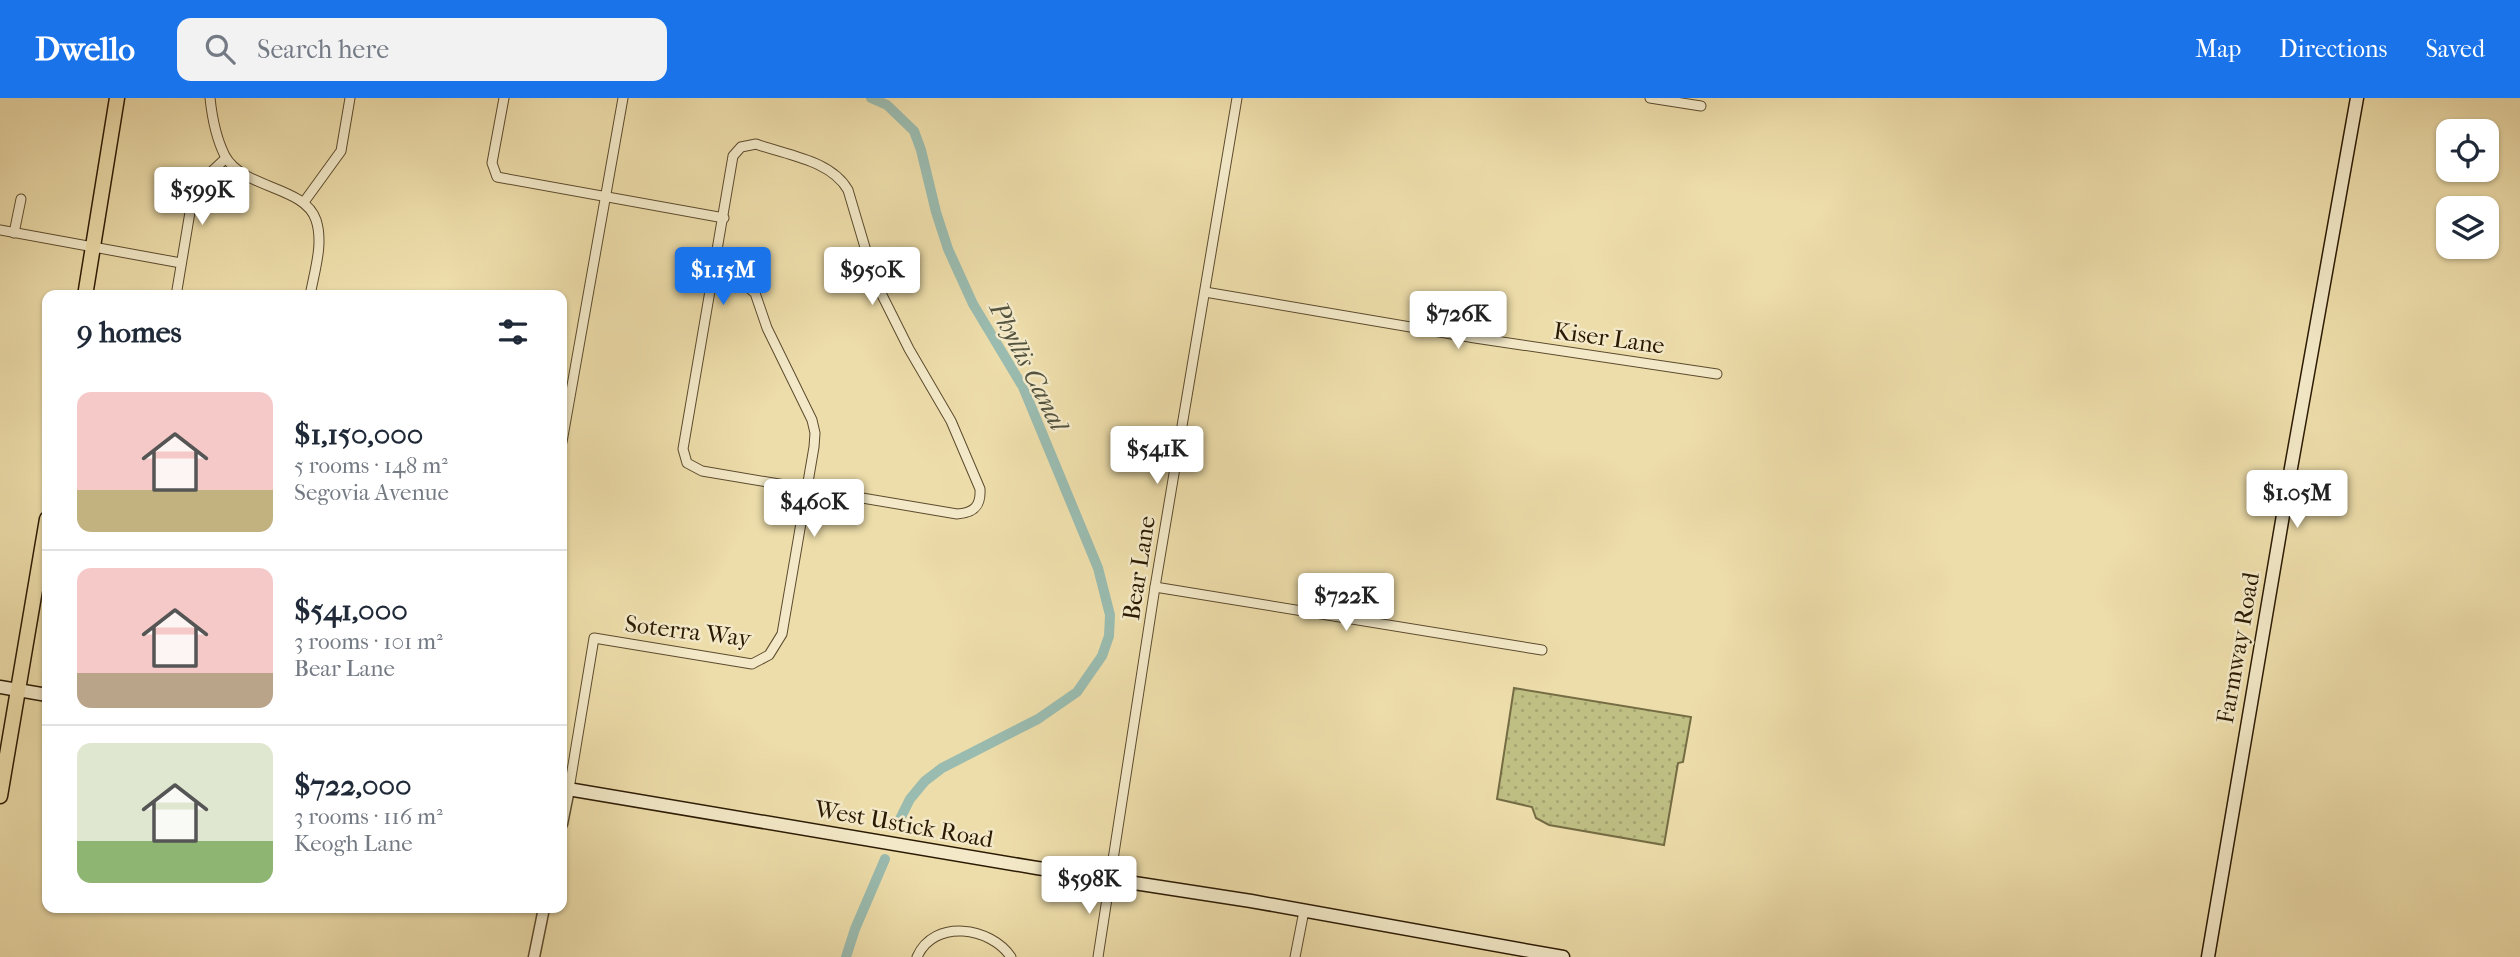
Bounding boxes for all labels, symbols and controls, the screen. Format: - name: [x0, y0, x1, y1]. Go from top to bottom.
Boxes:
- search box: [177, 18, 667, 81]
- text: Dwello: [35, 30, 135, 69]
- icon: search: [201, 30, 239, 68]
- text: Search here: [257, 34, 389, 65]
- text: Map: [2195, 35, 2241, 63]
- text: Directions: [2279, 35, 2387, 63]
- text: Saved: [2425, 35, 2485, 63]
- map controls: [2436, 119, 2499, 259]
- button: locate: [2436, 119, 2499, 182]
- pin: $599K: [153, 167, 251, 227]
- text: $599K: [170, 176, 234, 203]
- button: layers: [2436, 196, 2499, 259]
- pin: $1.15M: [666, 248, 780, 307]
- pin: $950K: [823, 248, 921, 307]
- text: $1.15M: [691, 256, 755, 283]
- text: $950K: [840, 256, 904, 283]
- pin: $726K: [1409, 292, 1507, 351]
- water label: Phyllis Canal: [982, 296, 1075, 438]
- text: $726K: [1426, 300, 1490, 327]
- icon: filters: [494, 313, 532, 351]
- text: 9 homes: [77, 315, 182, 350]
- street label: Kiser Lane: [1552, 316, 1667, 360]
- text: $1,150,000: [294, 417, 423, 452]
- icon: home: [133, 420, 217, 504]
- pin: $541K: [1108, 426, 1206, 486]
- text: $541K: [1126, 435, 1188, 462]
- text: 5 rooms · 148 m²: [294, 452, 448, 479]
- pin: $1.05M: [2240, 470, 2354, 530]
- text: Segovia Avenue: [294, 479, 449, 506]
- text: $1.05M: [2263, 479, 2331, 506]
- pin: $460K: [765, 480, 863, 539]
- text: $460K: [780, 488, 848, 515]
- street label: Bear Lane: [1117, 514, 1161, 622]
- street label: Farmway Road: [2211, 569, 2265, 726]
- pin: $722K: [1297, 574, 1395, 633]
- text: $722K: [1314, 582, 1378, 609]
- text: $541,000: [294, 593, 408, 628]
- icon: home: [133, 596, 217, 680]
- street label: Soterra Way: [623, 609, 754, 653]
- text: 3 rooms · 101 m²: [294, 628, 443, 655]
- text: Bear Lane: [294, 655, 395, 682]
- text: $722,000: [294, 768, 412, 803]
- icon: home: [133, 771, 217, 855]
- street label: West Ustick Road: [812, 794, 996, 854]
- text: 3 rooms · 116 m²: [294, 803, 443, 830]
- text: Keogh Lane: [294, 830, 413, 857]
- pin: $598K: [1040, 856, 1138, 916]
- text: $598K: [1058, 865, 1120, 892]

